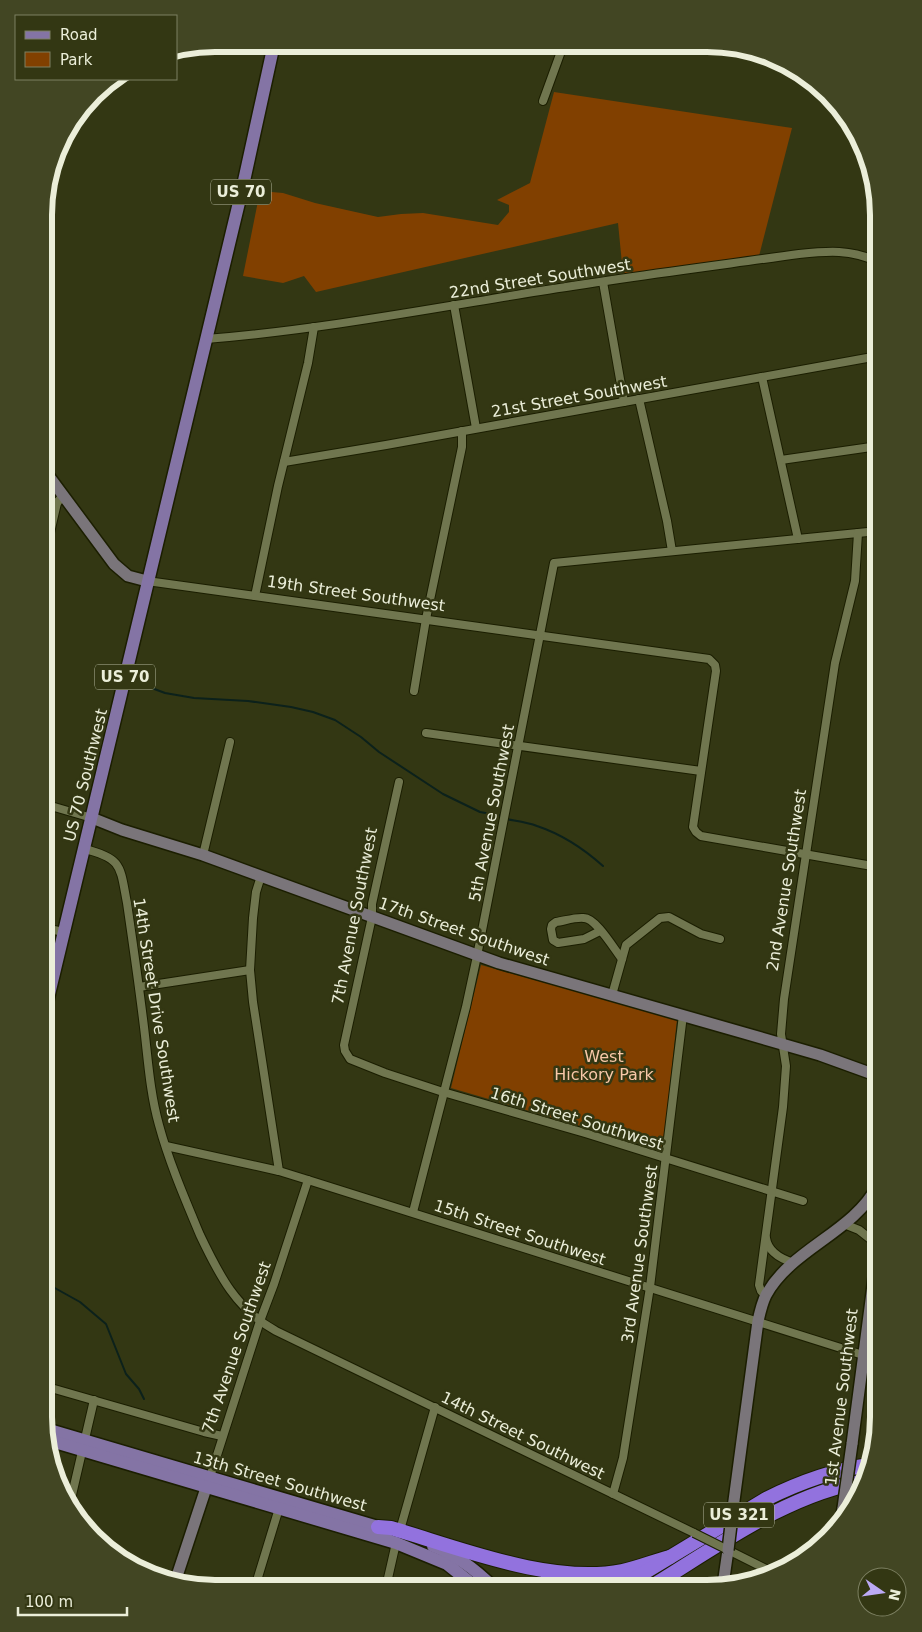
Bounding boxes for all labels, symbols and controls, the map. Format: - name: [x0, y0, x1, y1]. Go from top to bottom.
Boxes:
- legend: [15, 15, 178, 80]
- text: Road: [60, 26, 98, 44]
- text: Park: [60, 51, 93, 69]
- road number: US 70: [211, 180, 271, 204]
- street label: 22nd Street Southwest: [448, 255, 632, 302]
- street label: 21st Street Southwest: [490, 372, 668, 421]
- street label: 19th Street Southwest: [266, 572, 446, 615]
- road number: US 70: [95, 664, 155, 690]
- street label: US 70 Southwest: [60, 707, 111, 844]
- street label: 5th Avenue Southwest: [465, 723, 518, 903]
- street label: 2nd Avenue Southwest: [763, 788, 810, 973]
- street label: 7th Avenue Southwest: [328, 826, 381, 1006]
- street label: 17th Street Southwest: [376, 893, 552, 970]
- street label: 14th Street Drive Southwest: [129, 896, 184, 1124]
- park label: West Hickory Park: [554, 1047, 654, 1084]
- street label: 16th Street Southwest: [488, 1083, 666, 1154]
- street label: 3rd Avenue Southwest: [618, 1163, 661, 1345]
- street label: 15th Street Southwest: [432, 1196, 608, 1269]
- street label: 7th Avenue Southwest: [198, 1259, 275, 1435]
- street label: 1st Avenue Southwest: [821, 1307, 862, 1487]
- street label: 14th Street Southwest: [438, 1388, 608, 1483]
- street label: 13th Street Southwest: [191, 1448, 369, 1515]
- road number: US 321: [704, 1502, 774, 1528]
- north arrow: [857, 1567, 907, 1617]
- scale bar: [18, 1584, 126, 1616]
- text: N: [886, 1587, 904, 1602]
- text: 100 m: [25, 1593, 73, 1611]

